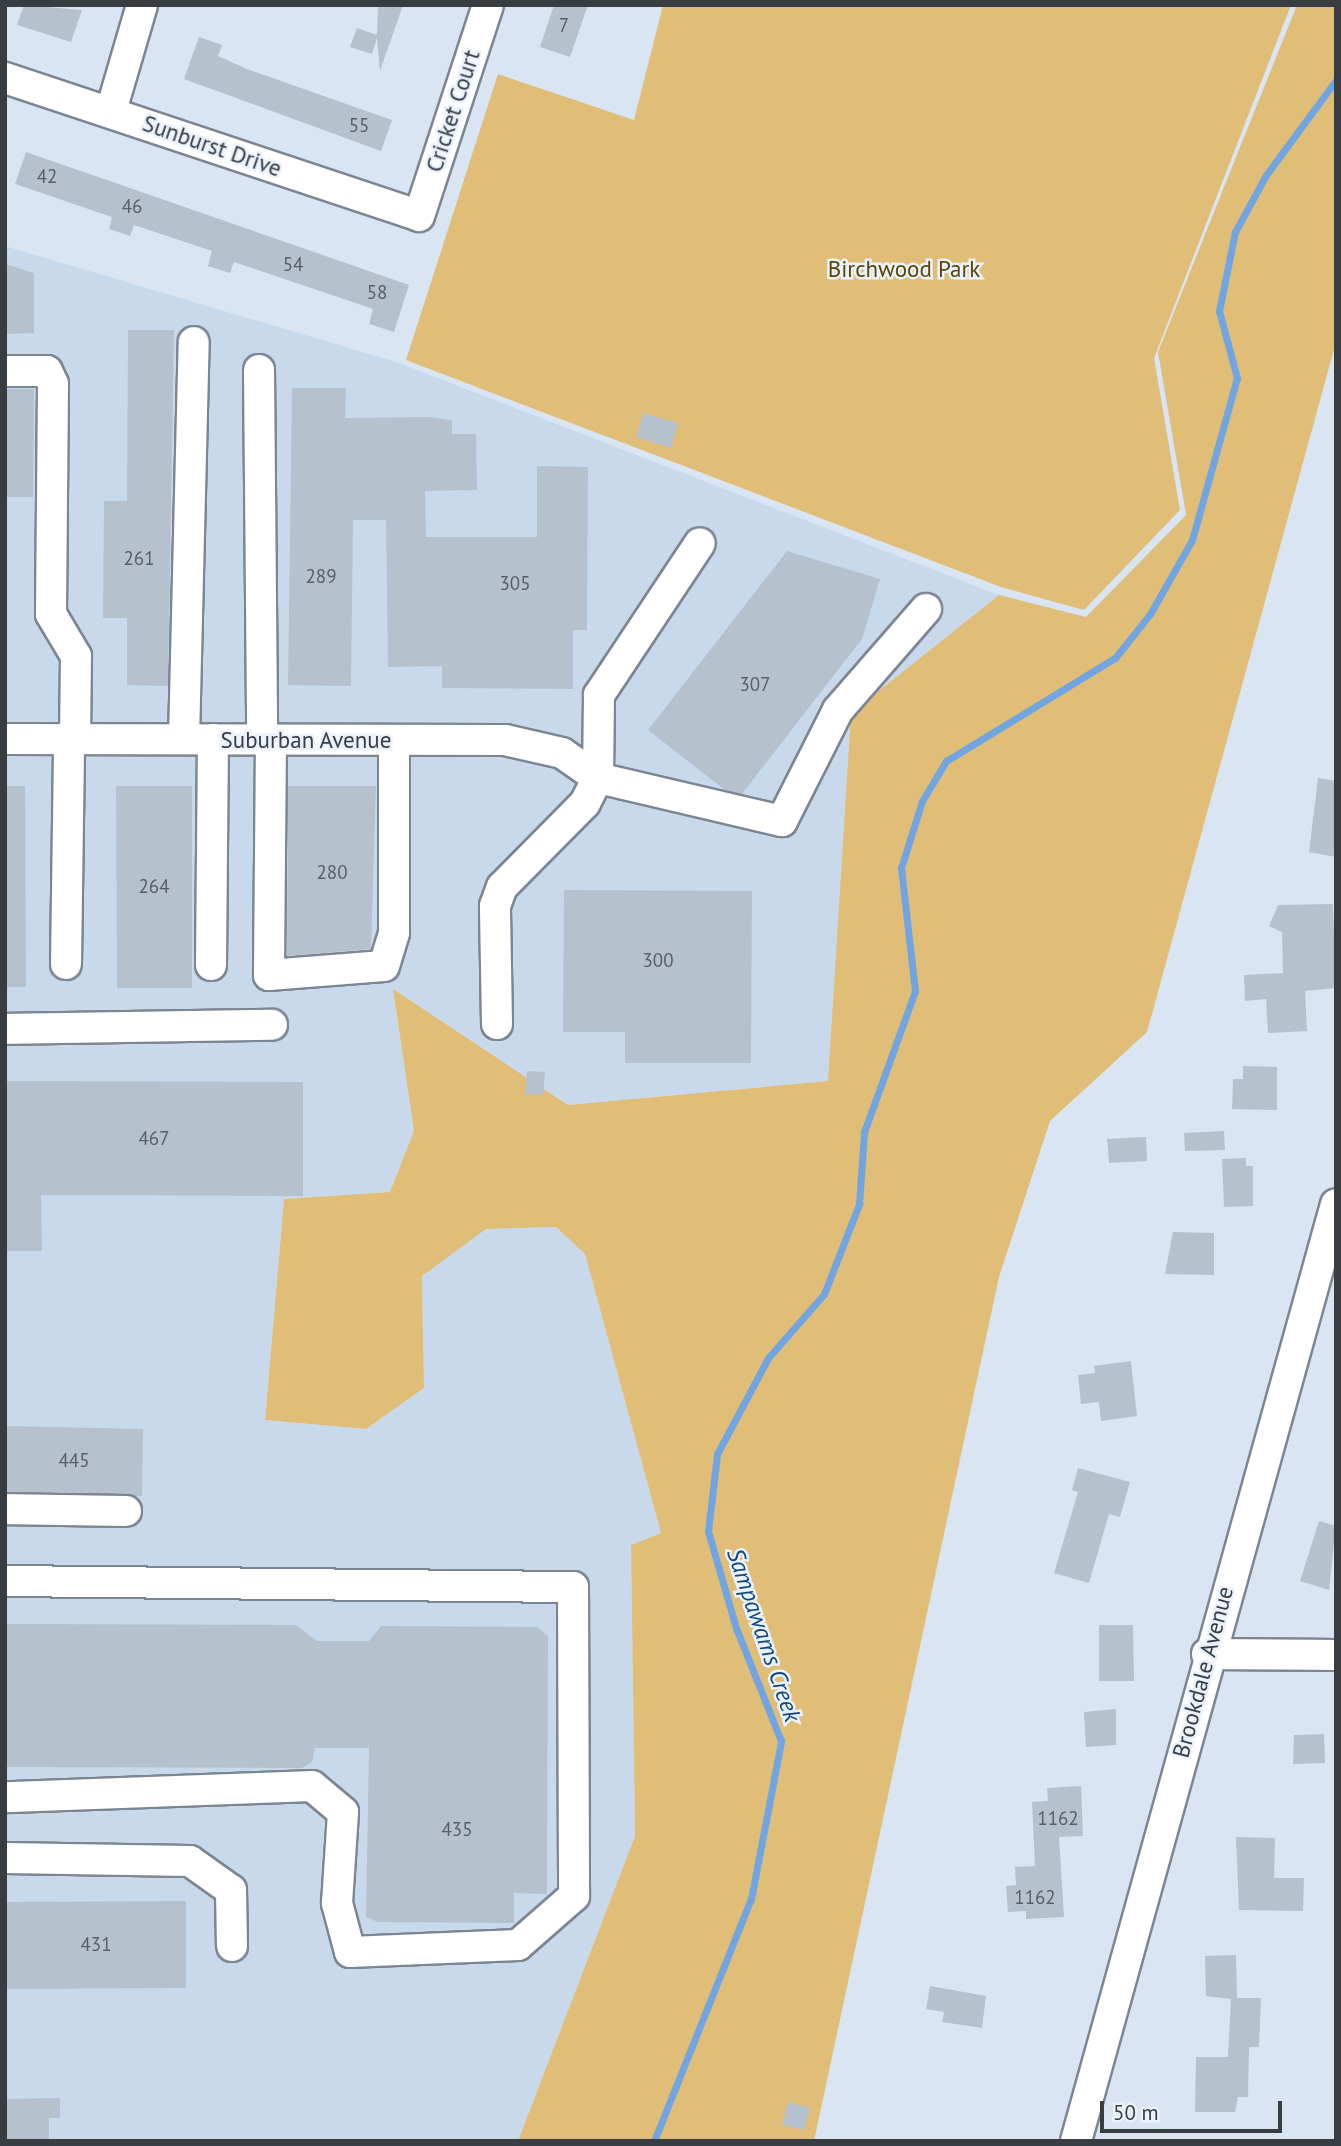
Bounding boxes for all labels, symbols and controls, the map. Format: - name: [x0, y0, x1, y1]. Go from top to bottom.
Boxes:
- house number: 7: [559, 15, 569, 37]
- street label: Cricket Court: [420, 46, 486, 176]
- street label: Sunburst Drive: [139, 109, 285, 183]
- house number: 55: [349, 115, 369, 137]
- house number: 42: [37, 166, 57, 188]
- house number: 46: [122, 196, 142, 218]
- house number: 54: [283, 254, 303, 276]
- park label: Birchwood Park: [828, 255, 980, 283]
- house number: 58: [367, 282, 387, 304]
- house number: 261: [123, 548, 155, 570]
- house number: 289: [305, 566, 337, 588]
- house number: 305: [499, 573, 531, 595]
- house number: 307: [739, 674, 771, 696]
- street label: Suburban Avenue: [220, 726, 392, 754]
- house number: 280: [316, 862, 348, 884]
- house number: 264: [138, 876, 170, 898]
- house number: 300: [642, 950, 674, 972]
- house number: 467: [138, 1128, 170, 1150]
- house number: 445: [58, 1450, 90, 1472]
- water label: Sampawams Creek: [721, 1544, 807, 1726]
- street label: Brookdale Avenue: [1167, 1583, 1239, 1761]
- house number: 1162: [1037, 1808, 1079, 1830]
- house number: 435: [441, 1819, 473, 1841]
- house number: 1162: [1014, 1887, 1056, 1909]
- house number: 431: [80, 1934, 112, 1956]
- scale bar: [1103, 2086, 1285, 2130]
- text: 50 m: [1113, 2099, 1159, 2126]

